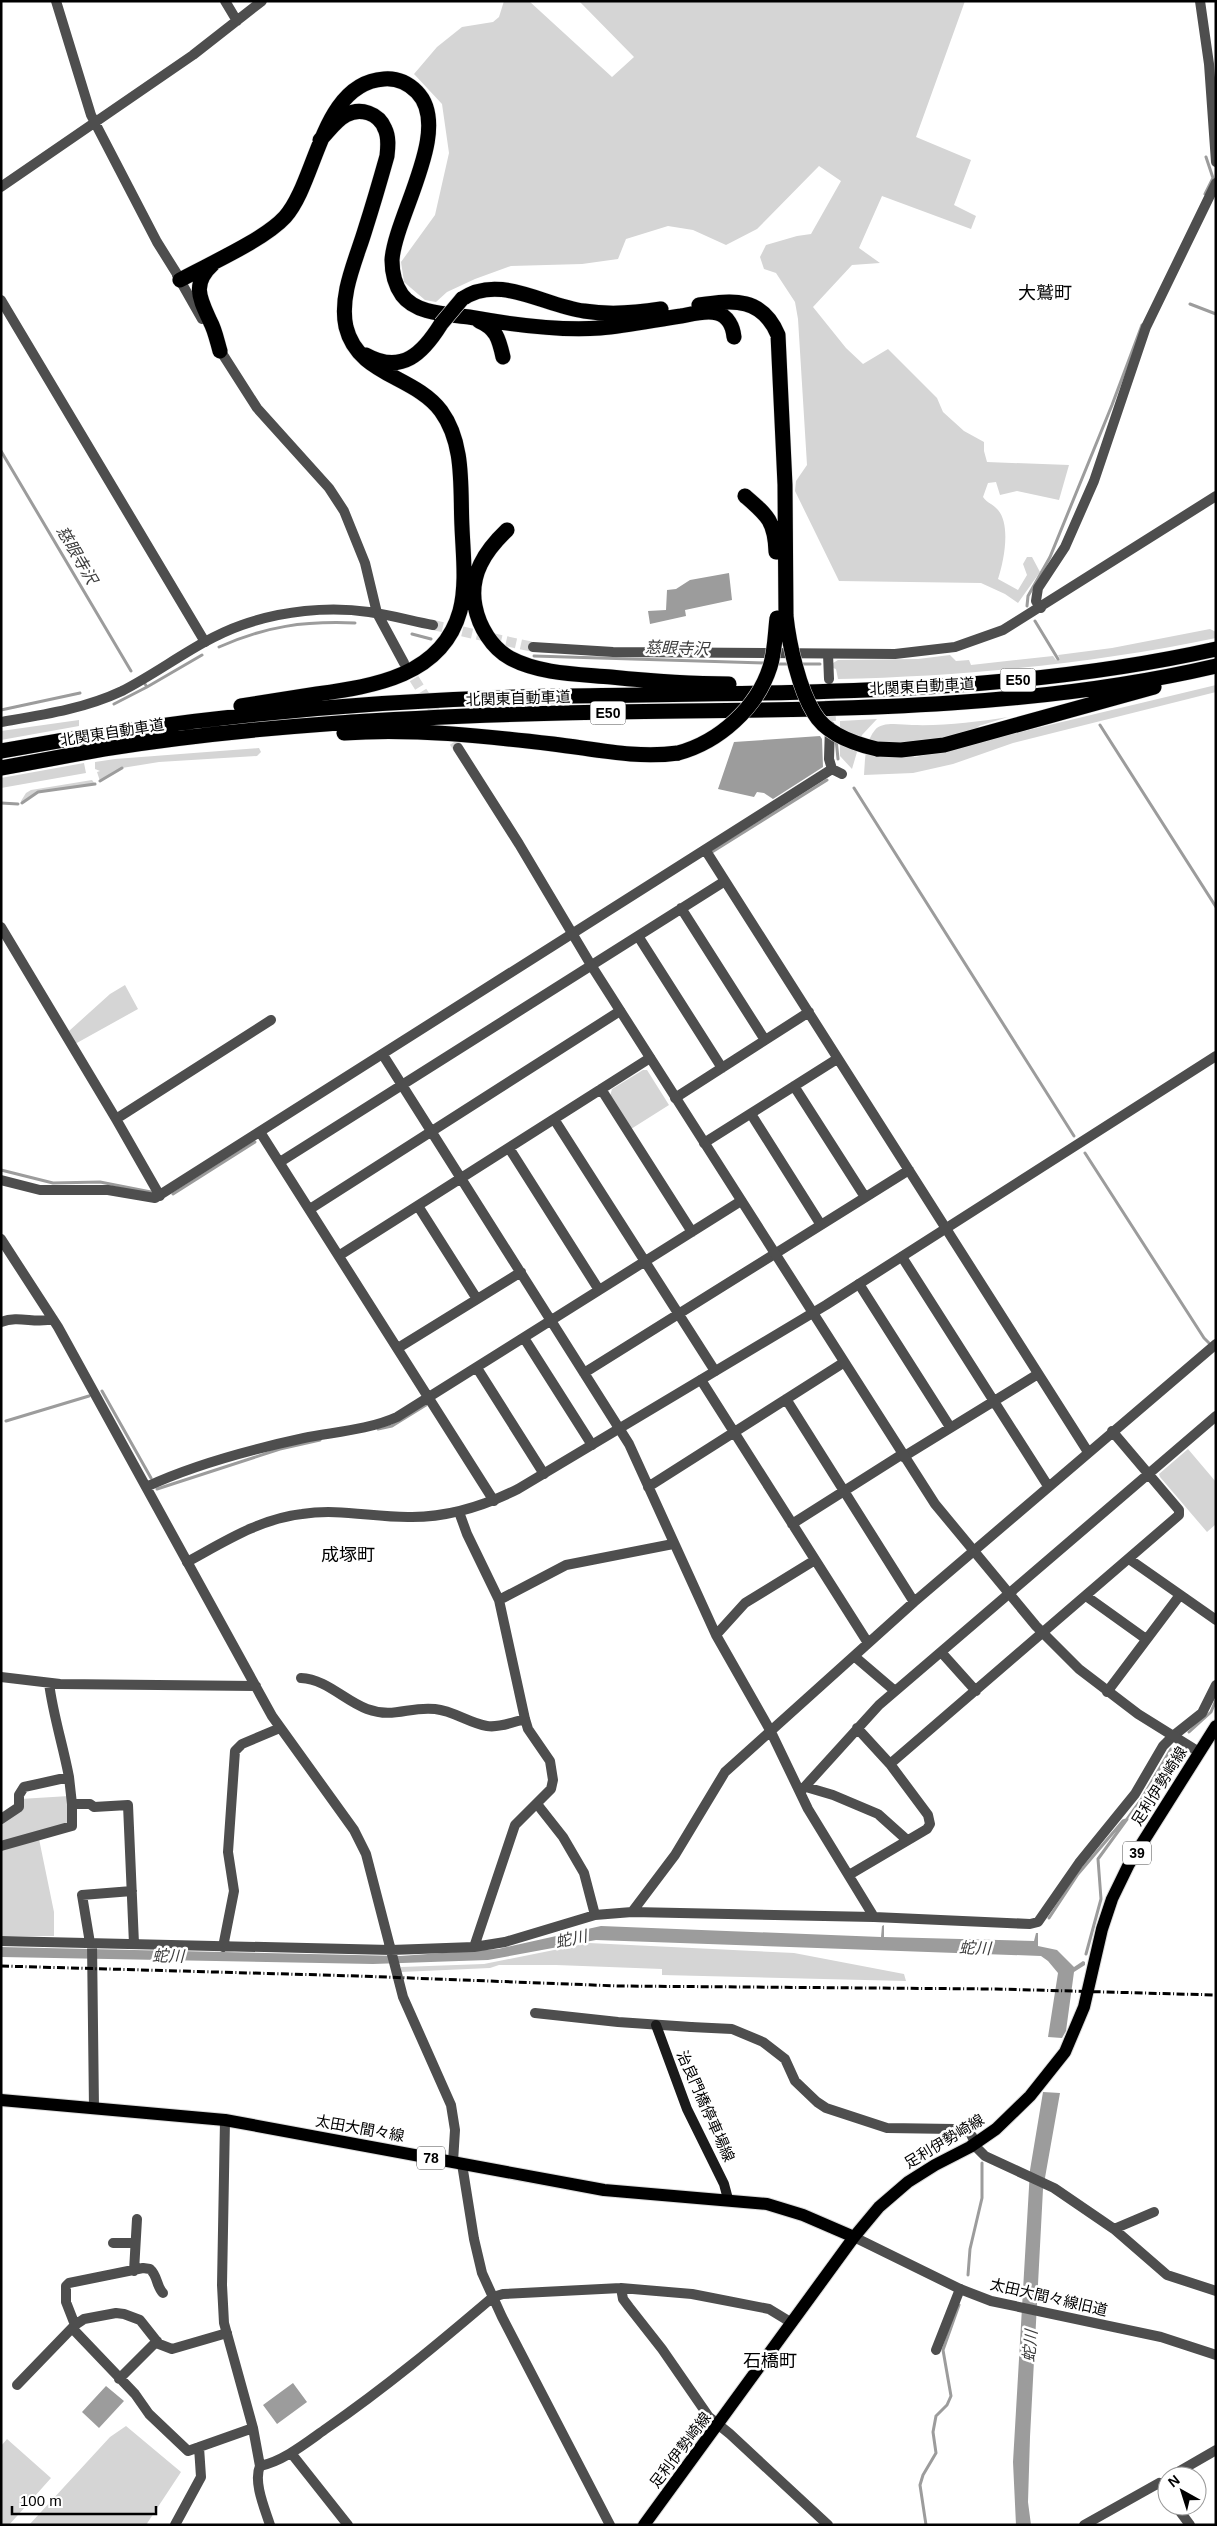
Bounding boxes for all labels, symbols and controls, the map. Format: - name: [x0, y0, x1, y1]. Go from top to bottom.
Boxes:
- district label: 大鷲町: [1018, 283, 1072, 303]
- water label: 慈眼寺沢: [54, 523, 101, 589]
- water label: 慈眼寺沢: [645, 638, 711, 658]
- road number: E50: [1000, 668, 1036, 692]
- street label: 北関東自動車道: [869, 675, 975, 697]
- street label: 北関東自動車道: [465, 688, 571, 708]
- road number: E50: [590, 701, 626, 724]
- street label: 北関東自動車道: [59, 715, 165, 749]
- district label: 成塚町: [321, 1545, 375, 1565]
- street label: 足利伊勢崎線: [1128, 1743, 1190, 1829]
- road number: 39: [1123, 1842, 1151, 1865]
- water label: 蛇川: [554, 1927, 590, 1951]
- water label: 蛇川: [959, 1939, 993, 1957]
- water label: 蛇川: [152, 1947, 186, 1965]
- street label: 治良門橋停車場線: [674, 2048, 738, 2164]
- street label: 足利伊勢崎線: [901, 2111, 987, 2171]
- street label: 太田大間々線: [314, 2112, 406, 2144]
- road number: 78: [417, 2146, 445, 2170]
- street label: 太田大間々線旧道: [989, 2275, 1109, 2319]
- water label: 蛇川: [1020, 2327, 1040, 2363]
- district label: 石橋町: [743, 2351, 797, 2371]
- street label: 足利伊勢崎線: [646, 2409, 714, 2491]
- north arrow: [1157, 2466, 1207, 2516]
- text: N: [1165, 2471, 1183, 2490]
- scale bar: [12, 2484, 156, 2516]
- text: 100 m: [20, 2492, 62, 2509]

